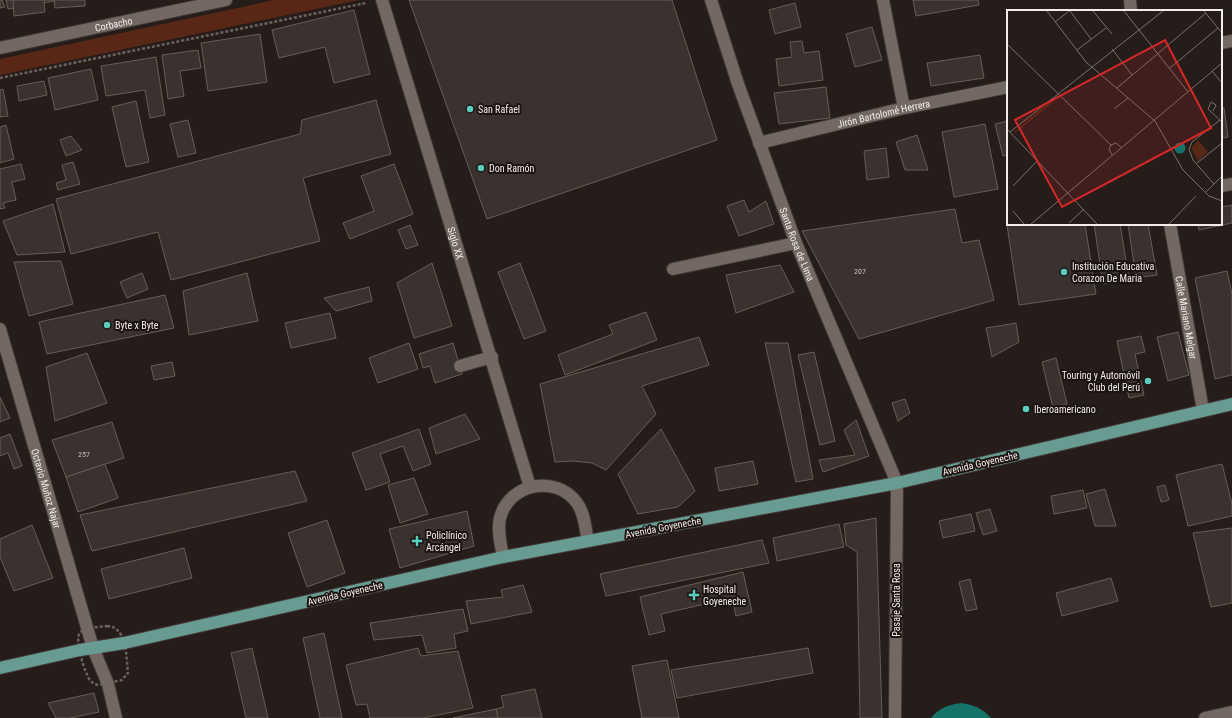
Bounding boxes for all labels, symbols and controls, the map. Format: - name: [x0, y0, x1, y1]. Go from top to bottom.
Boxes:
- inset map: [1007, 10, 1222, 225]
- street label: Corbacho: [94, 15, 133, 34]
- street label: Jirón Bartolomé Herrera: [836, 98, 931, 130]
- marker: San Rafael: [465, 104, 475, 114]
- place label: San Rafael: [478, 104, 520, 115]
- marker: Don Ramón: [476, 163, 486, 173]
- place label: Don Ramón: [489, 163, 535, 174]
- street label: Santa Rosa de Lima: [777, 206, 816, 283]
- street label: Siglo XX: [445, 226, 466, 261]
- place label: Institución Educativa Corazon De Maria: [1072, 261, 1155, 284]
- house number: 207: [854, 267, 866, 276]
- marker: Institución Educativa Corazon De Maria: [1059, 267, 1069, 277]
- street label: Calle Mariano Melgar: [1173, 275, 1199, 360]
- marker: Byte x Byte: [102, 320, 112, 330]
- place label: Byte x Byte: [115, 320, 159, 331]
- place label: Touring y Automóvil Club del Perú: [1062, 370, 1140, 393]
- marker: Touring y Automóvil Club del Perú: [1143, 376, 1153, 386]
- marker: Iberoamericano: [1021, 404, 1031, 414]
- place label: Iberoamericano: [1034, 404, 1096, 415]
- street label: Octavio Muñoz Najar: [29, 447, 63, 530]
- street label: Avenida Goyeneche: [941, 449, 1019, 477]
- house number: 257: [78, 450, 90, 459]
- street label: Avenida Goyeneche: [624, 515, 702, 540]
- place label: Policlínico Arcángel: [426, 530, 467, 553]
- marker: Policlínico Arcángel: [411, 535, 423, 547]
- street label: Pasaje Santa Rosa: [891, 563, 902, 637]
- street label: Avenida Goyeneche: [306, 579, 384, 607]
- place label: Hospital Goyeneche: [703, 584, 747, 607]
- marker: Hospital Goyeneche: [688, 589, 700, 601]

